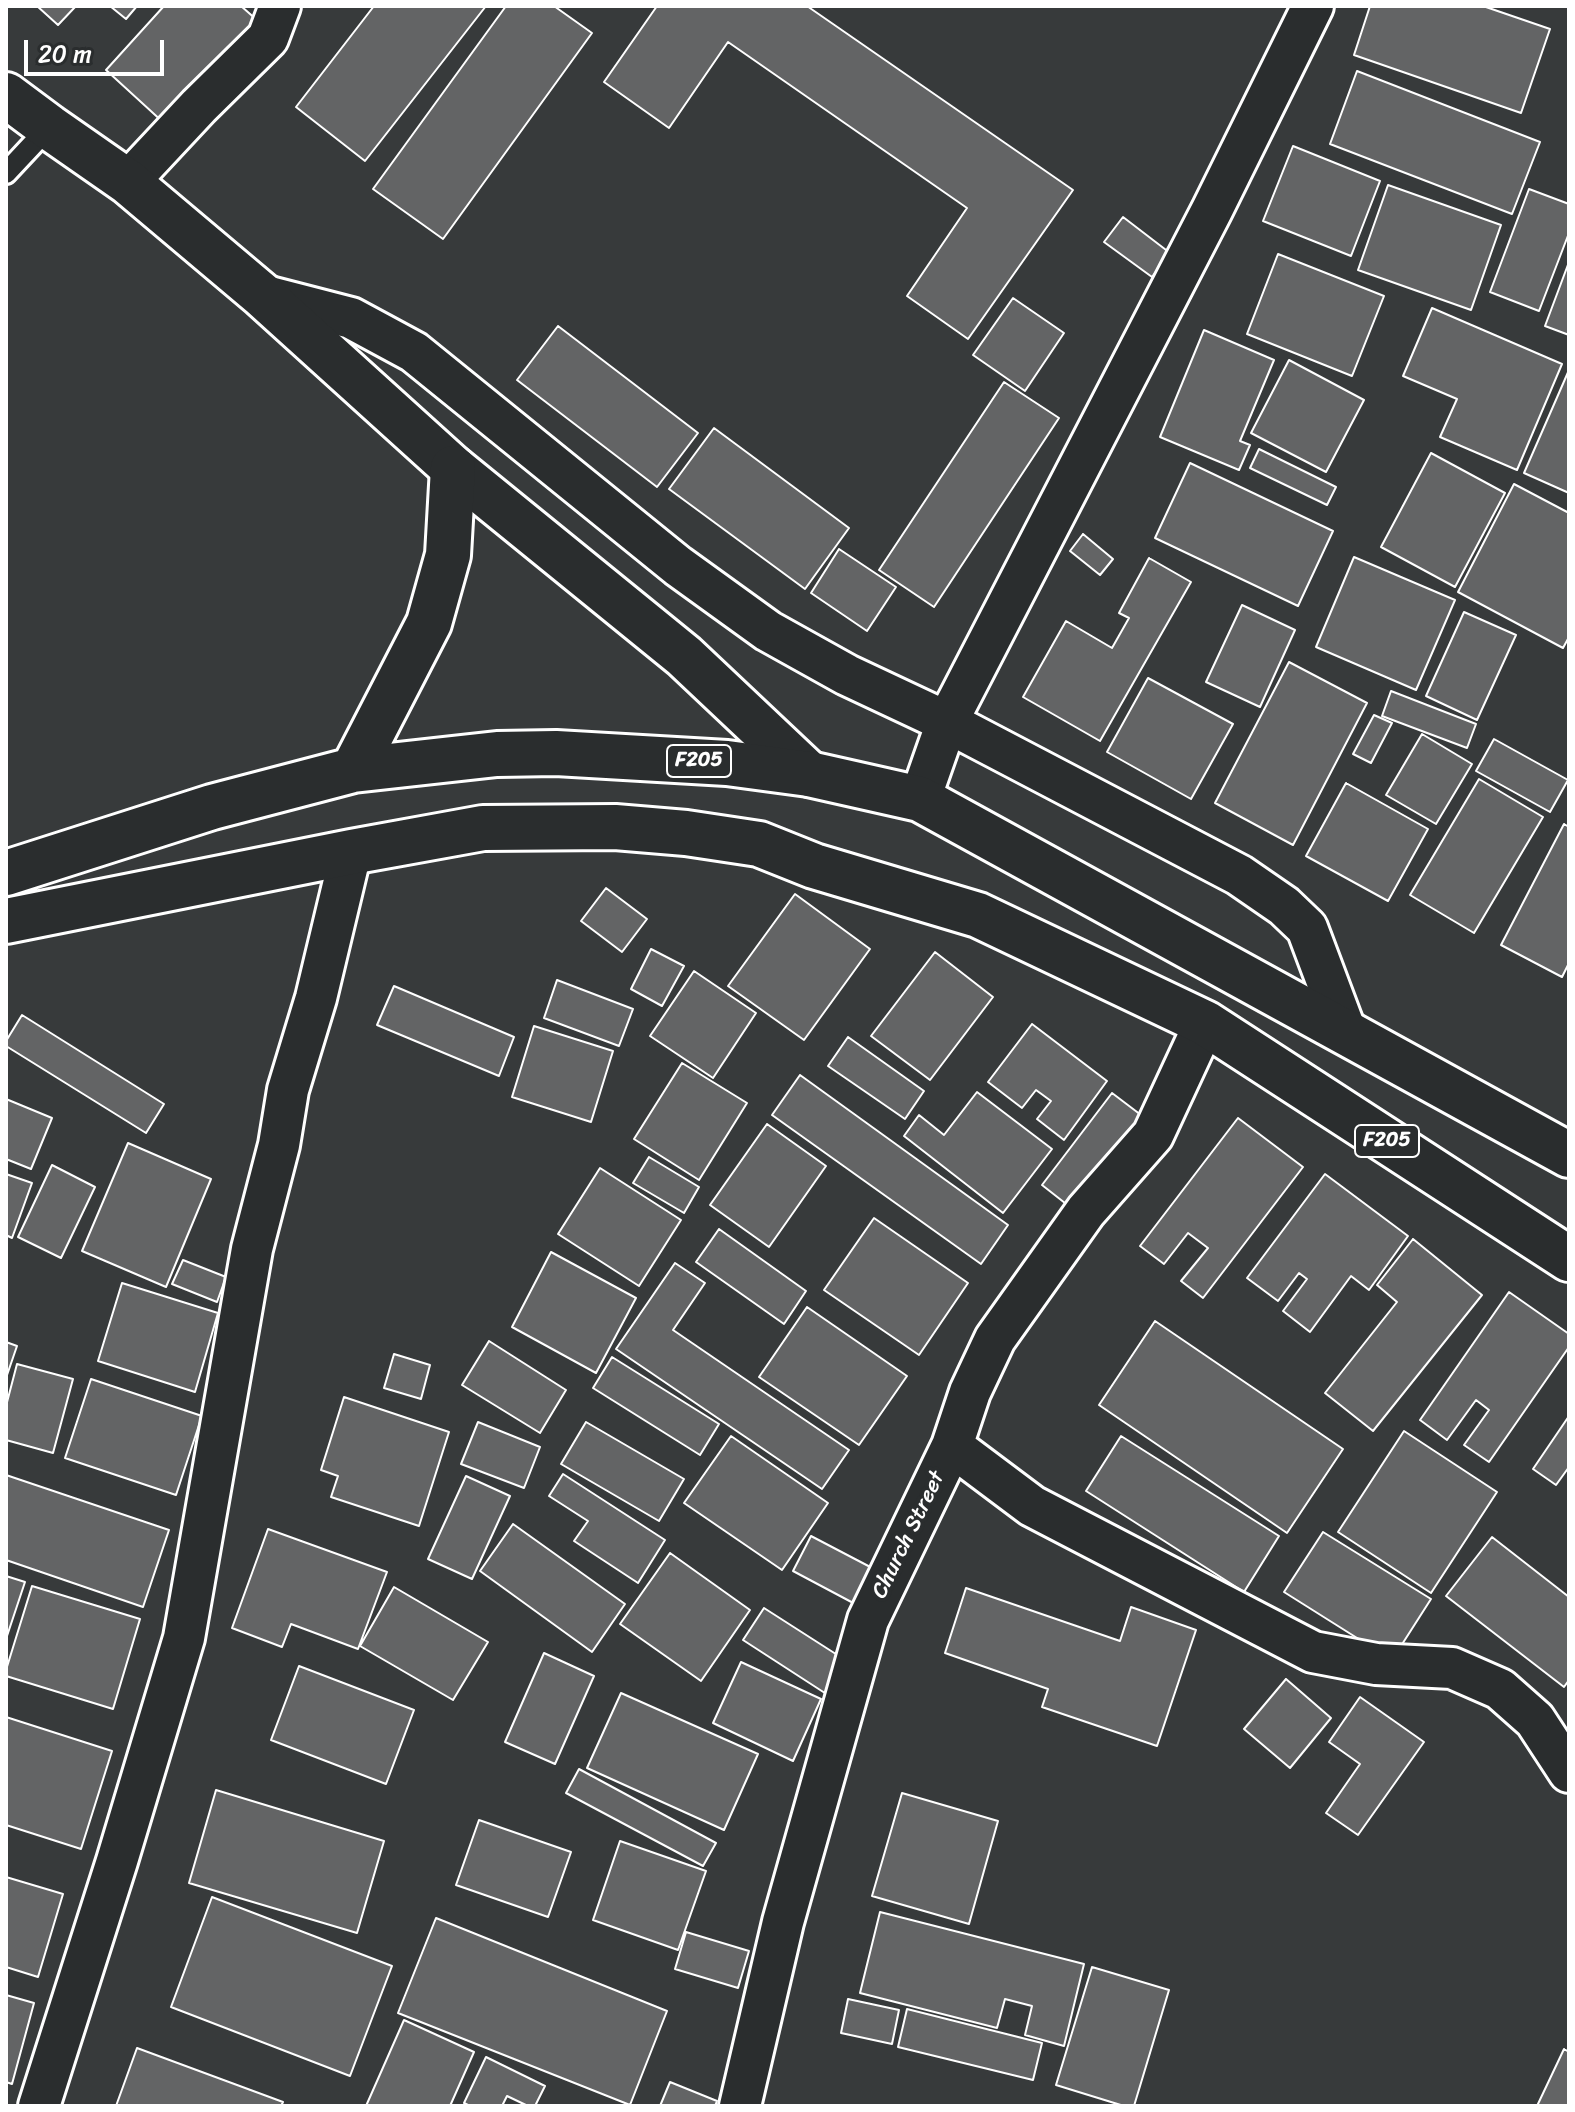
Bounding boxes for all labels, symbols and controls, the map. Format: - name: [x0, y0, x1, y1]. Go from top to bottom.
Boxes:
- scale bar: [28, 24, 168, 74]
- text: 20 m: [38, 33, 92, 75]
- road number: F205: [667, 745, 731, 777]
- road number: F205: [1355, 1125, 1419, 1157]
- street label: Church Street: [867, 1467, 951, 1603]

